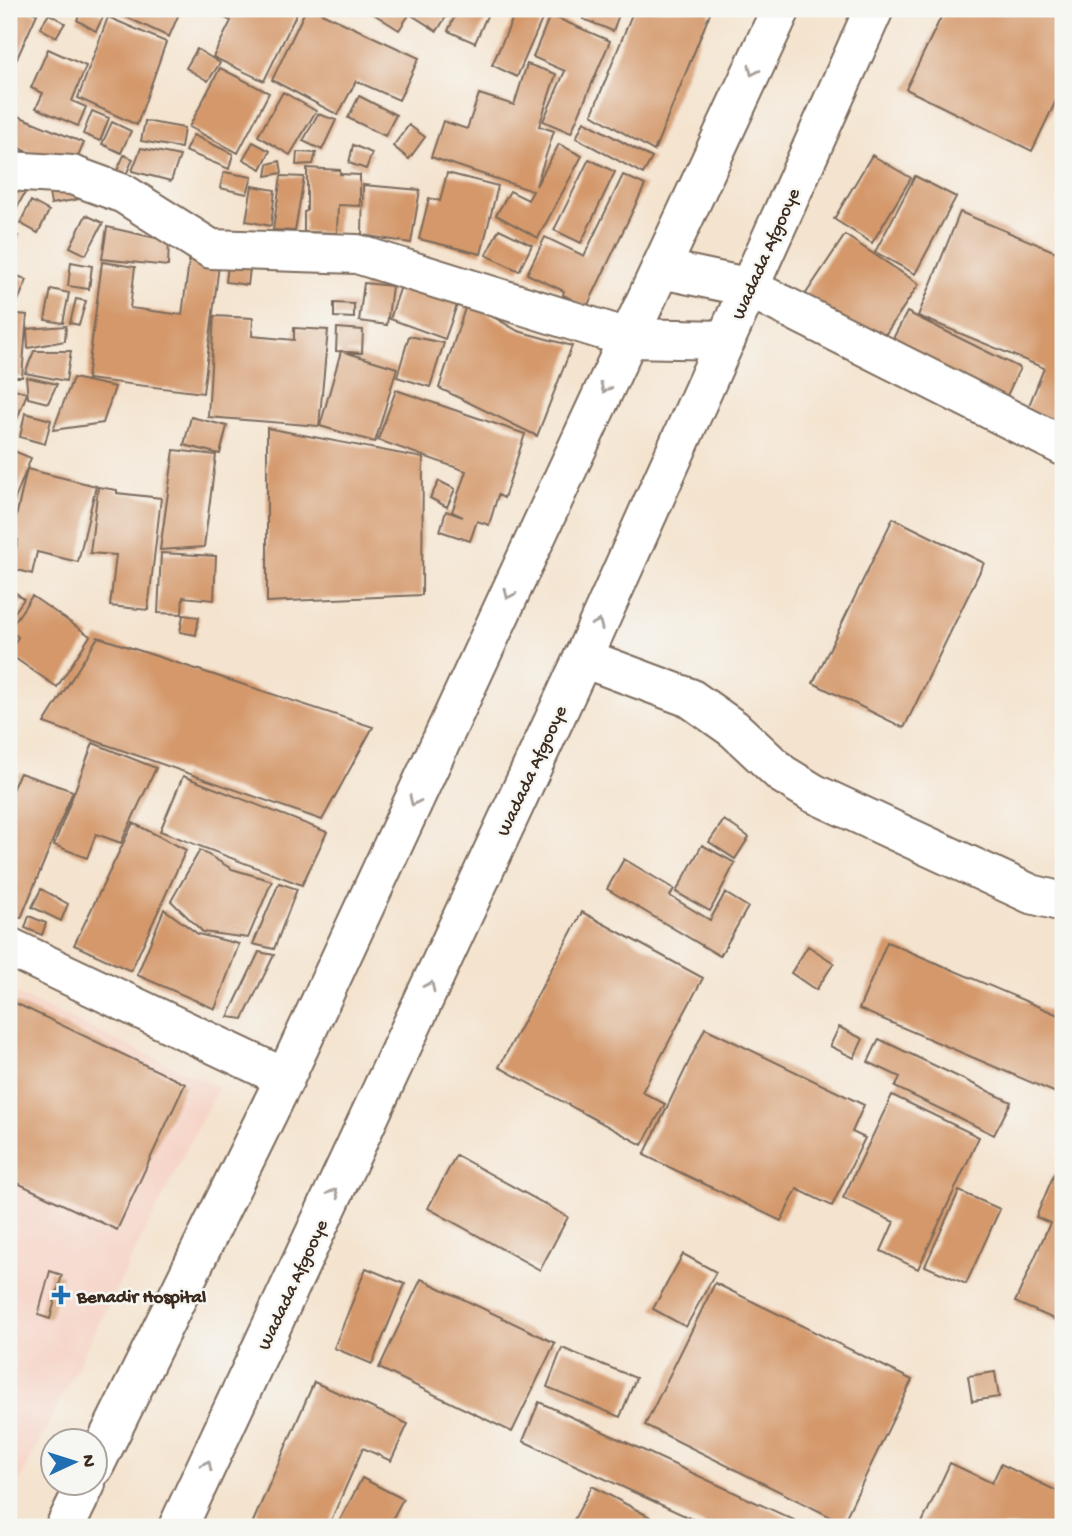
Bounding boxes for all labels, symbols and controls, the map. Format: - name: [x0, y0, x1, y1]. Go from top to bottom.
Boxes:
- one-way arrow: [747, 64, 761, 76]
- street label: Wadada Afgooye: [728, 185, 807, 324]
- one-way arrow: [599, 381, 613, 393]
- one-way arrow: [503, 587, 517, 600]
- one-way arrow: [590, 619, 604, 632]
- street label: Wadada Afgooye: [493, 702, 574, 840]
- one-way arrow: [408, 794, 422, 806]
- one-way arrow: [422, 981, 436, 993]
- one-way arrow: [326, 1187, 340, 1200]
- street label: Wadada Afgooye: [254, 1216, 335, 1354]
- marker: Benadir Hospital: [51, 1285, 71, 1305]
- place label: Benadir Hospital: [76, 1287, 206, 1310]
- north arrow: [38, 1428, 108, 1498]
- text: N: [76, 1454, 99, 1468]
- one-way arrow: [199, 1460, 213, 1472]

